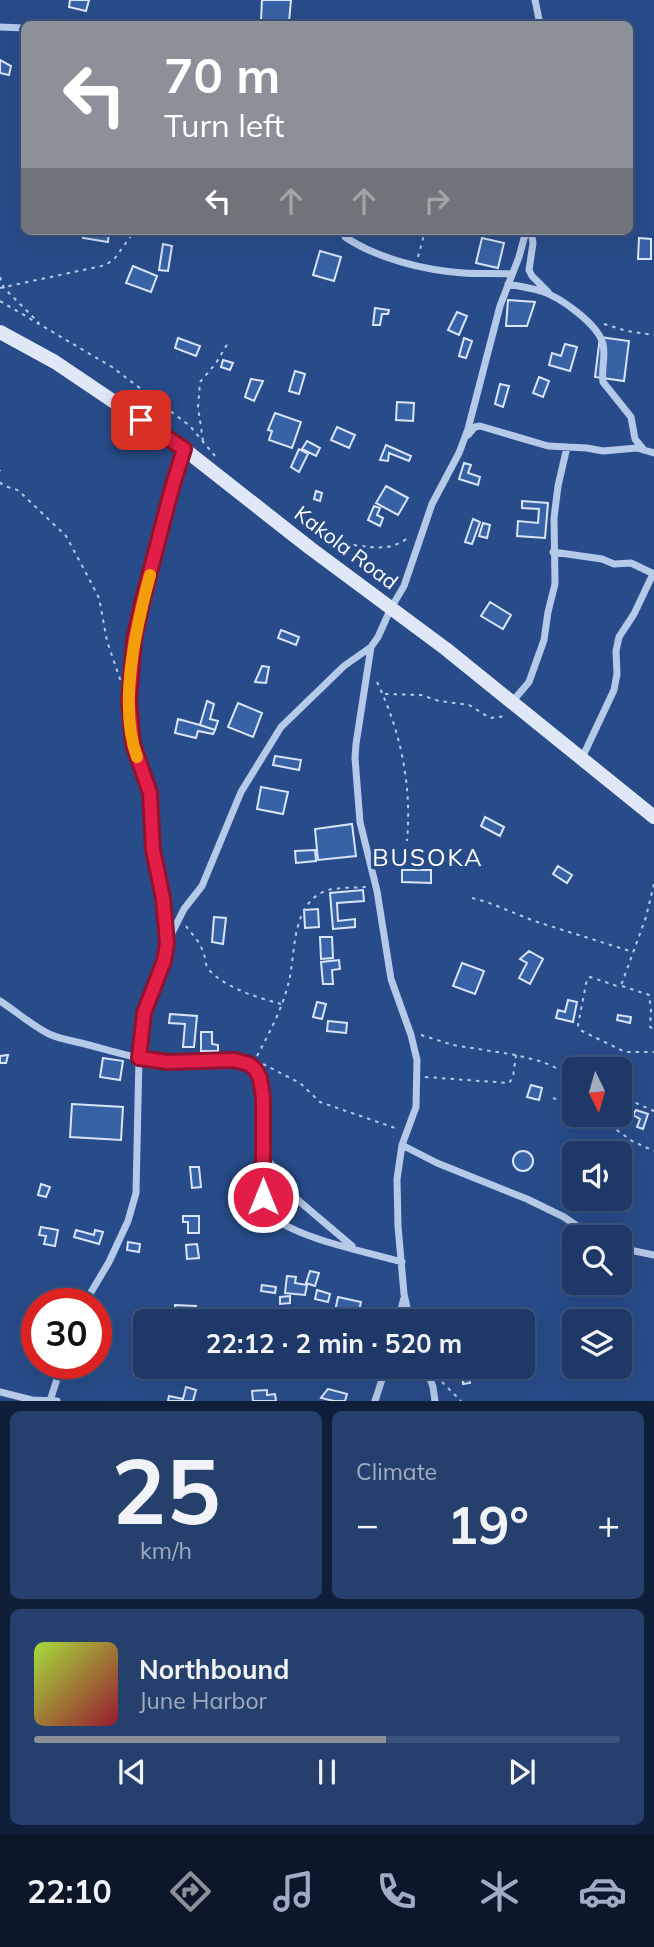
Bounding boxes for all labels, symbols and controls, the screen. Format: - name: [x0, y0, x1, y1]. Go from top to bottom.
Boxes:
- text: 70 m: [164, 44, 280, 105]
- icon: left: [49, 49, 140, 140]
- text: Turn left: [164, 105, 284, 145]
- icon: left: [199, 182, 237, 220]
- icon: ahead: [272, 182, 310, 220]
- icon: ahead: [345, 182, 383, 220]
- icon: right: [418, 182, 456, 220]
- pin: [111, 390, 171, 450]
- icon: arrive: [122, 401, 160, 439]
- street label: Kakola Road: [290, 500, 404, 595]
- district label: BUSOKA: [372, 842, 484, 872]
- north arrow: [562, 1057, 632, 1127]
- map controls: [562, 1057, 632, 1379]
- button: sound: [562, 1141, 632, 1211]
- position arrow: [226, 1160, 300, 1234]
- button: search: [562, 1225, 632, 1295]
- speed limit sign: 30: [21, 1288, 112, 1379]
- button: layers: [562, 1309, 632, 1379]
- text: 22:12 · 2 min · 520 m: [206, 1327, 462, 1360]
- text: 25: [111, 1433, 221, 1547]
- text: Climate: [356, 1457, 437, 1486]
- text: 19°: [447, 1492, 529, 1557]
- text: −: [356, 1500, 379, 1548]
- text: +: [597, 1500, 620, 1548]
- text: km/h: [140, 1536, 192, 1565]
- text: Northbound: [139, 1653, 289, 1686]
- text: June Harbor: [139, 1686, 267, 1715]
- icon: previous: [113, 1753, 151, 1791]
- icon: pause: [308, 1753, 346, 1791]
- icon: next: [503, 1753, 541, 1791]
- icon: directions: [166, 1867, 215, 1916]
- icon: music: [269, 1867, 318, 1916]
- icon: phone: [372, 1867, 421, 1916]
- icon: climate: [475, 1867, 524, 1916]
- icon: car: [578, 1867, 627, 1916]
- text: 22:10: [27, 1871, 112, 1911]

